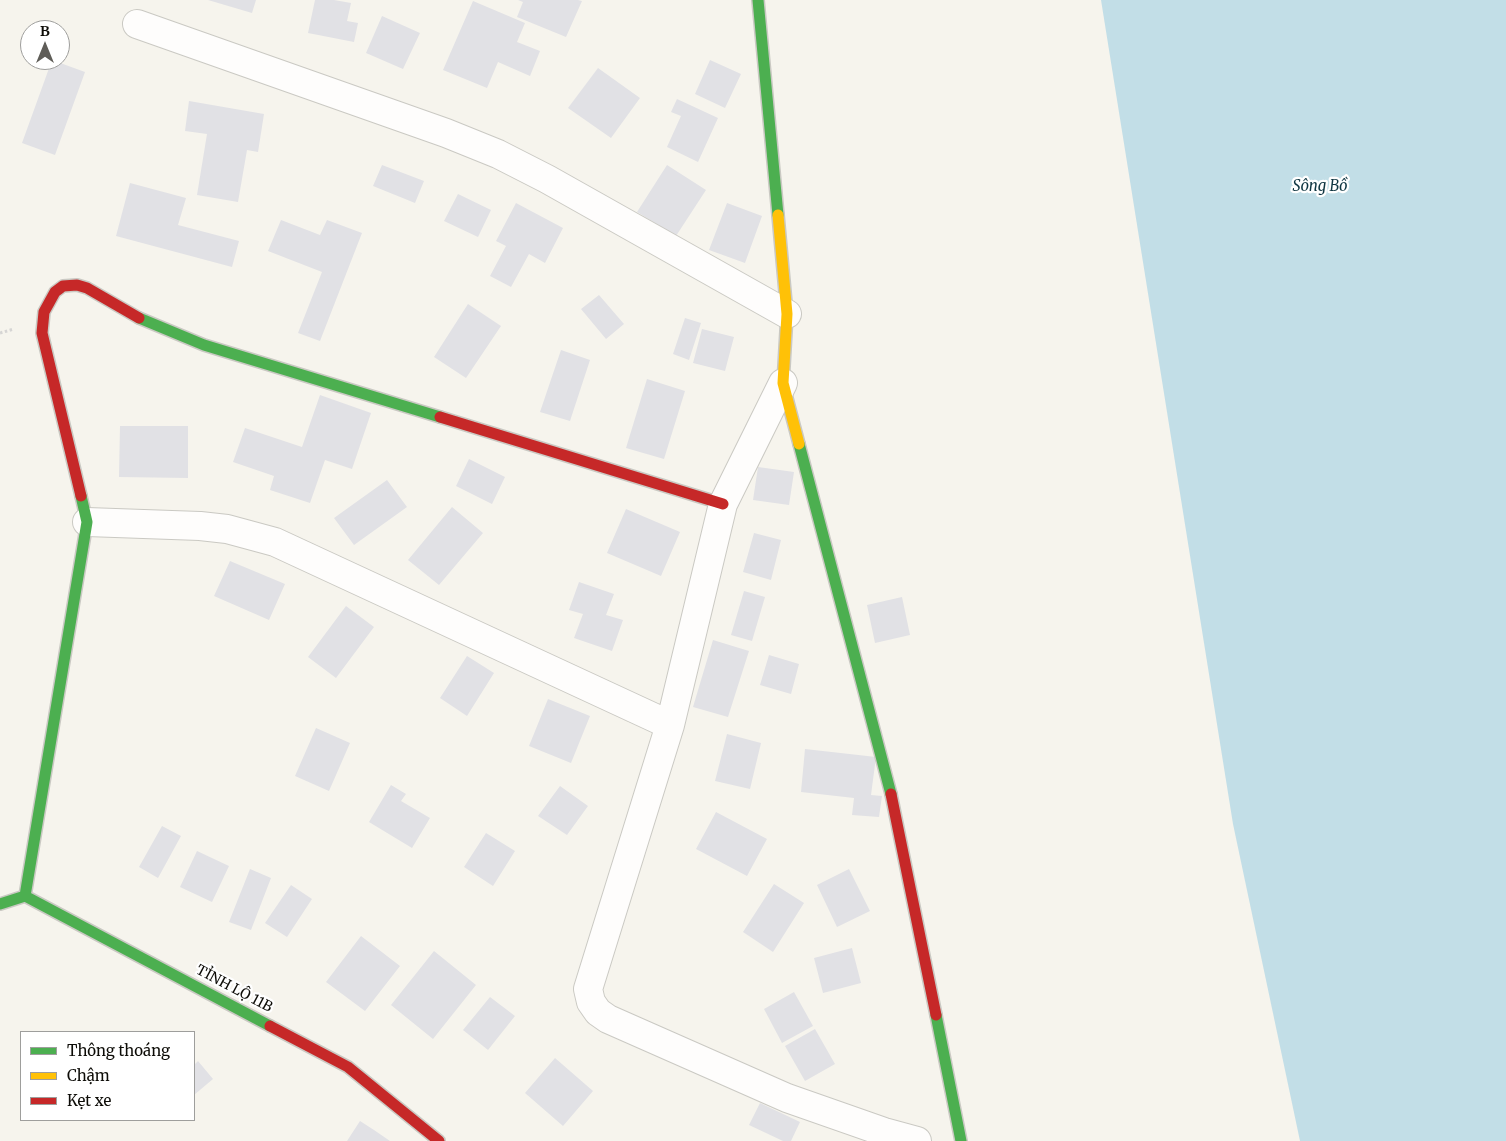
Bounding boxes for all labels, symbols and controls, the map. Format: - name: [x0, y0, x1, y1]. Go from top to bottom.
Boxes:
- north arrow: [20, 20, 70, 70]
- text: B: [40, 22, 50, 40]
- water label: Sông Bồ: [1292, 178, 1348, 196]
- street label: TỈNH LỘ 11B: [193, 962, 275, 1016]
- legend: [20, 1031, 195, 1121]
- text: Thông thoáng: [67, 1041, 170, 1060]
- text: Chậm: [67, 1066, 110, 1085]
- text: Kẹt xe: [67, 1091, 111, 1110]

